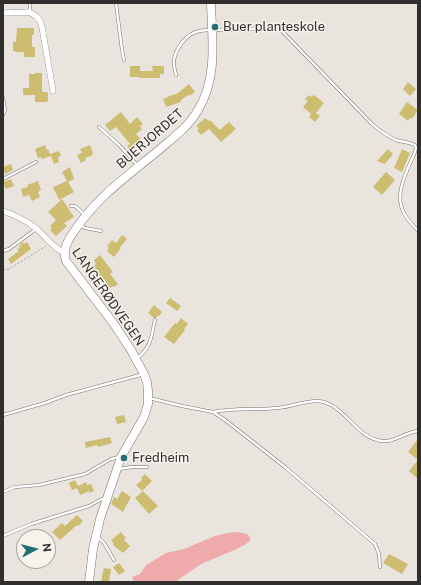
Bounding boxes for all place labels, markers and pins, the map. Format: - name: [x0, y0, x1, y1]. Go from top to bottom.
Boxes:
- place label: Buer planteskole: [223, 19, 325, 35]
- marker: Buer planteskole: [210, 22, 220, 32]
- place label: Fredheim: [132, 450, 189, 466]
- marker: Fredheim: [119, 453, 129, 463]

